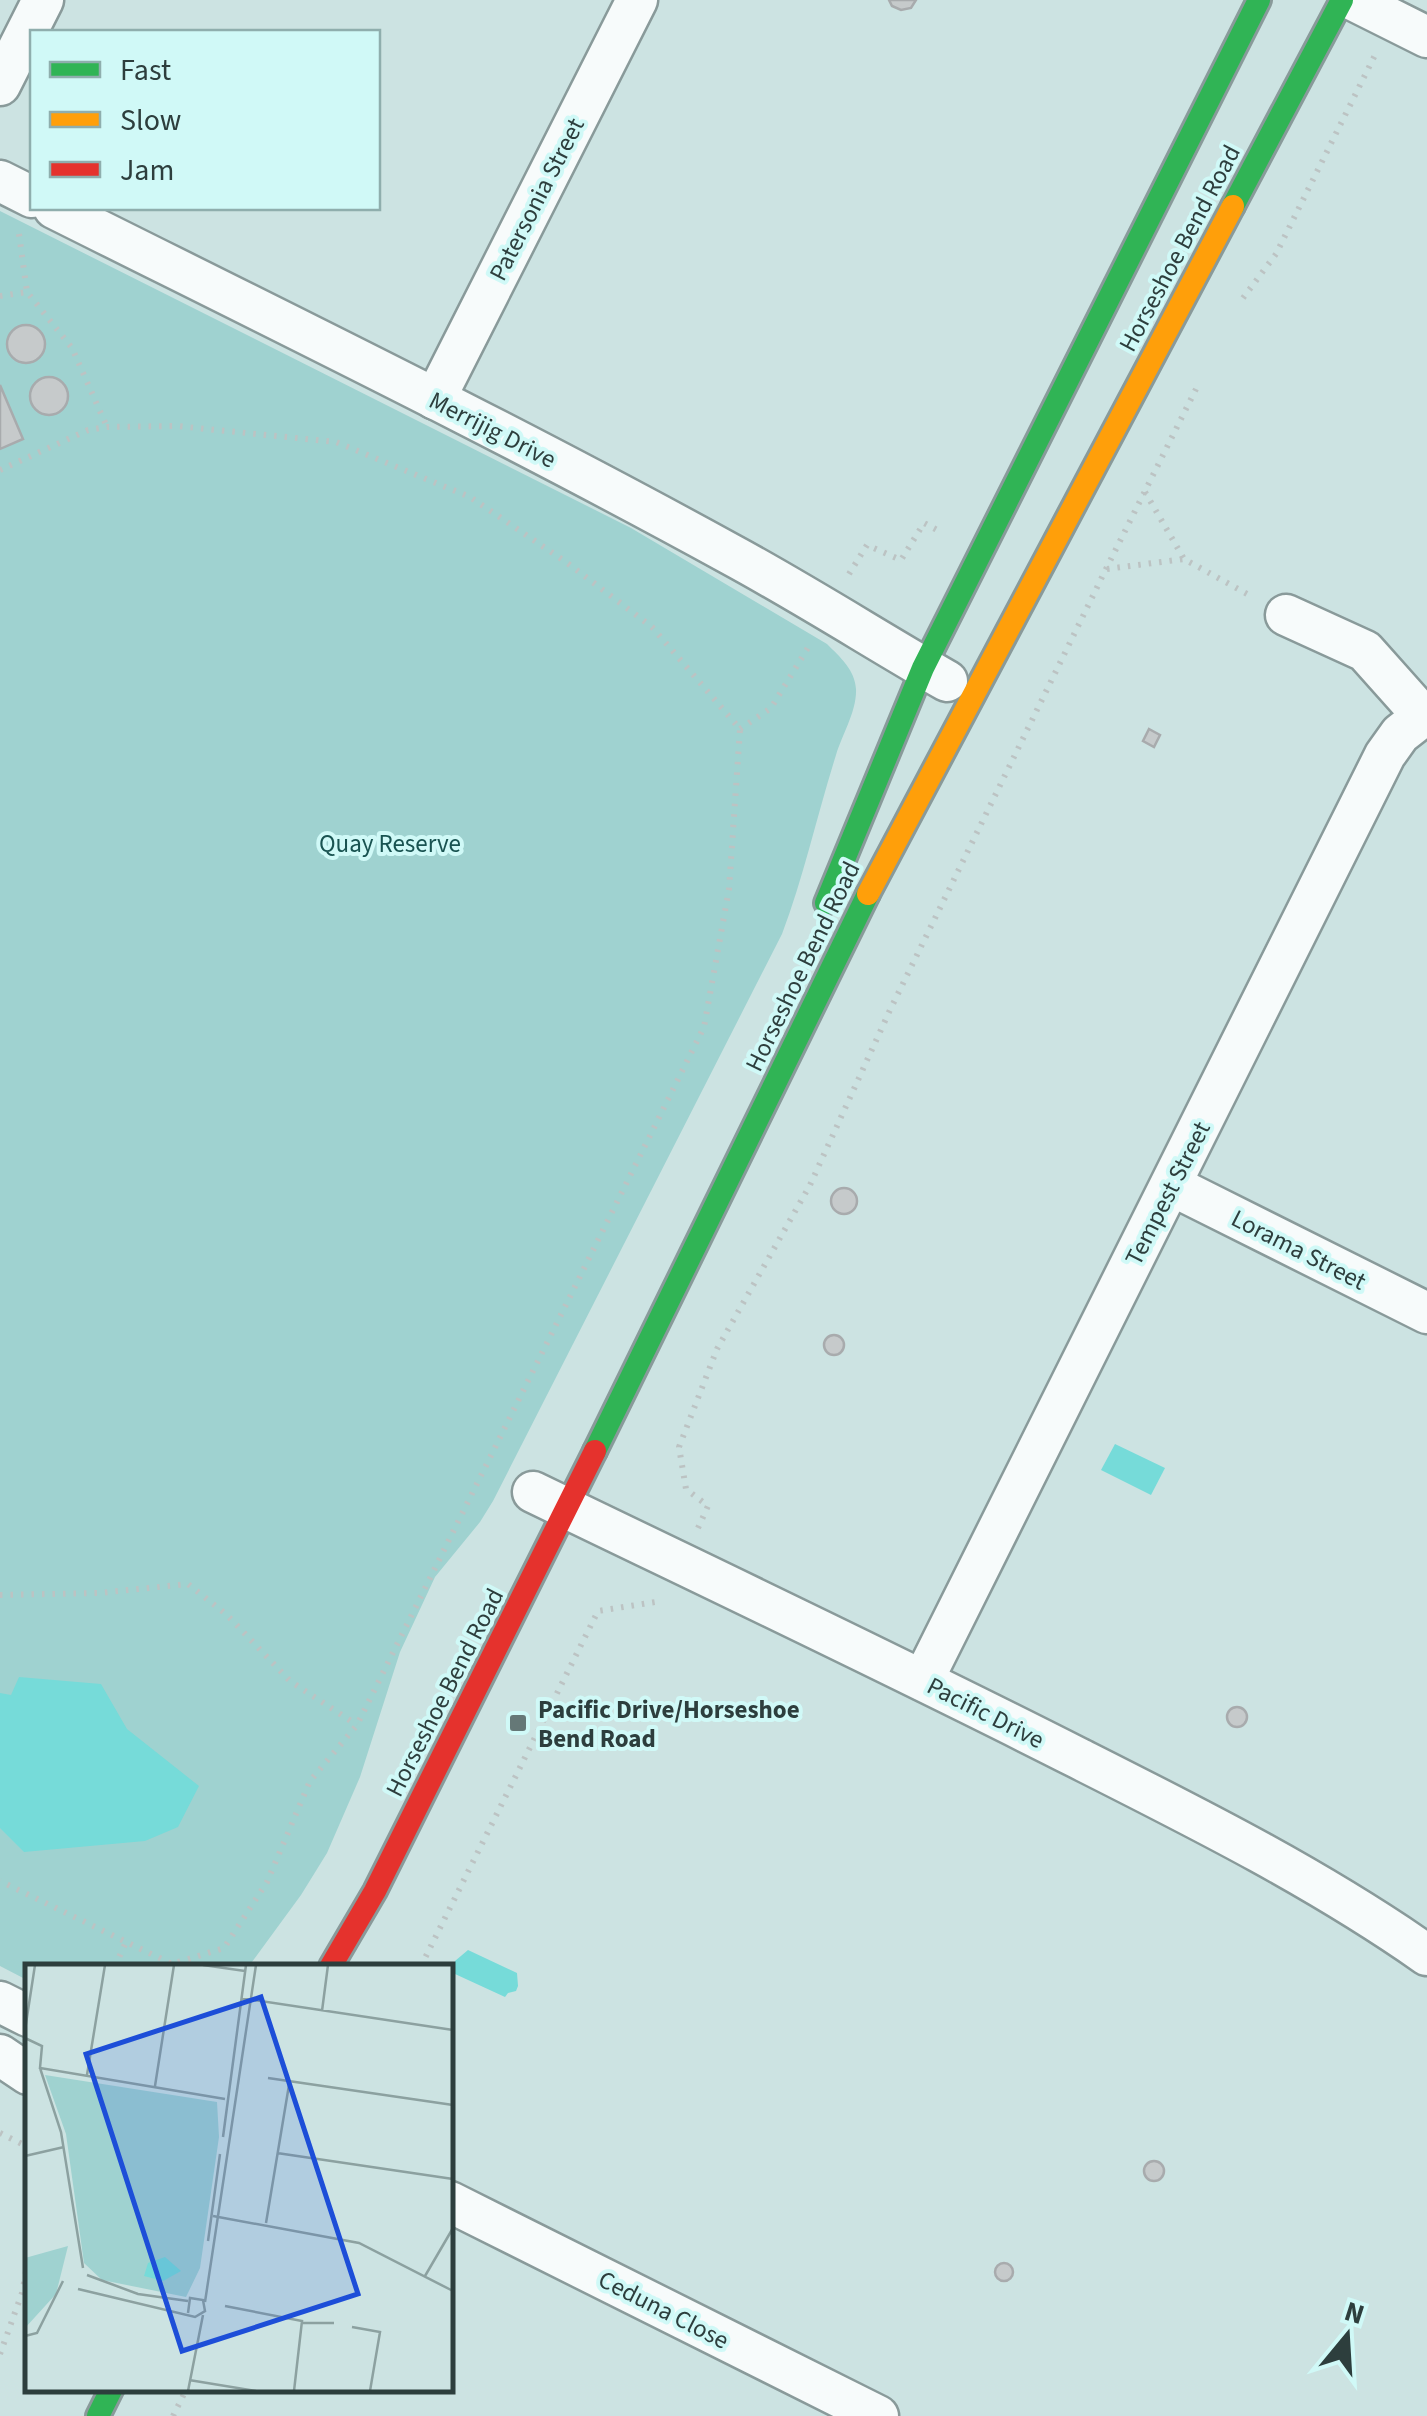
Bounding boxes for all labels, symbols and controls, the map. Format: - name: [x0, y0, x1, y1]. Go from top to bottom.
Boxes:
- legend: [30, 30, 380, 210]
- text: Fast: [120, 49, 171, 92]
- text: Slow: [120, 99, 181, 142]
- street label: Patersonia Street: [480, 111, 594, 287]
- street label: Horseshoe Bend Road: [1110, 139, 1250, 358]
- text: Jam: [120, 149, 174, 192]
- street label: Merrijig Drive: [423, 382, 562, 477]
- park label: Quay Reserve: [319, 826, 461, 862]
- street label: Horseshoe Bend Road: [736, 855, 869, 1078]
- street label: Tempest Street: [1116, 1115, 1220, 1272]
- street label: Lorama Street: [1225, 1200, 1373, 1300]
- street label: Horseshoe Bend Road: [377, 1582, 513, 1803]
- street label: Pacific Drive: [921, 1668, 1050, 1758]
- place label: Pacific Drive/Horseshoe Bend Road: [538, 1692, 800, 1757]
- marker: Pacific Drive/Horseshoe Bend Road: [507, 1712, 529, 1734]
- inset map: [25, 1964, 452, 2391]
- street label: Ceduna Close: [592, 2262, 735, 2358]
- north arrow: [1297, 2286, 1397, 2386]
- text: N: [1339, 2291, 1369, 2335]

